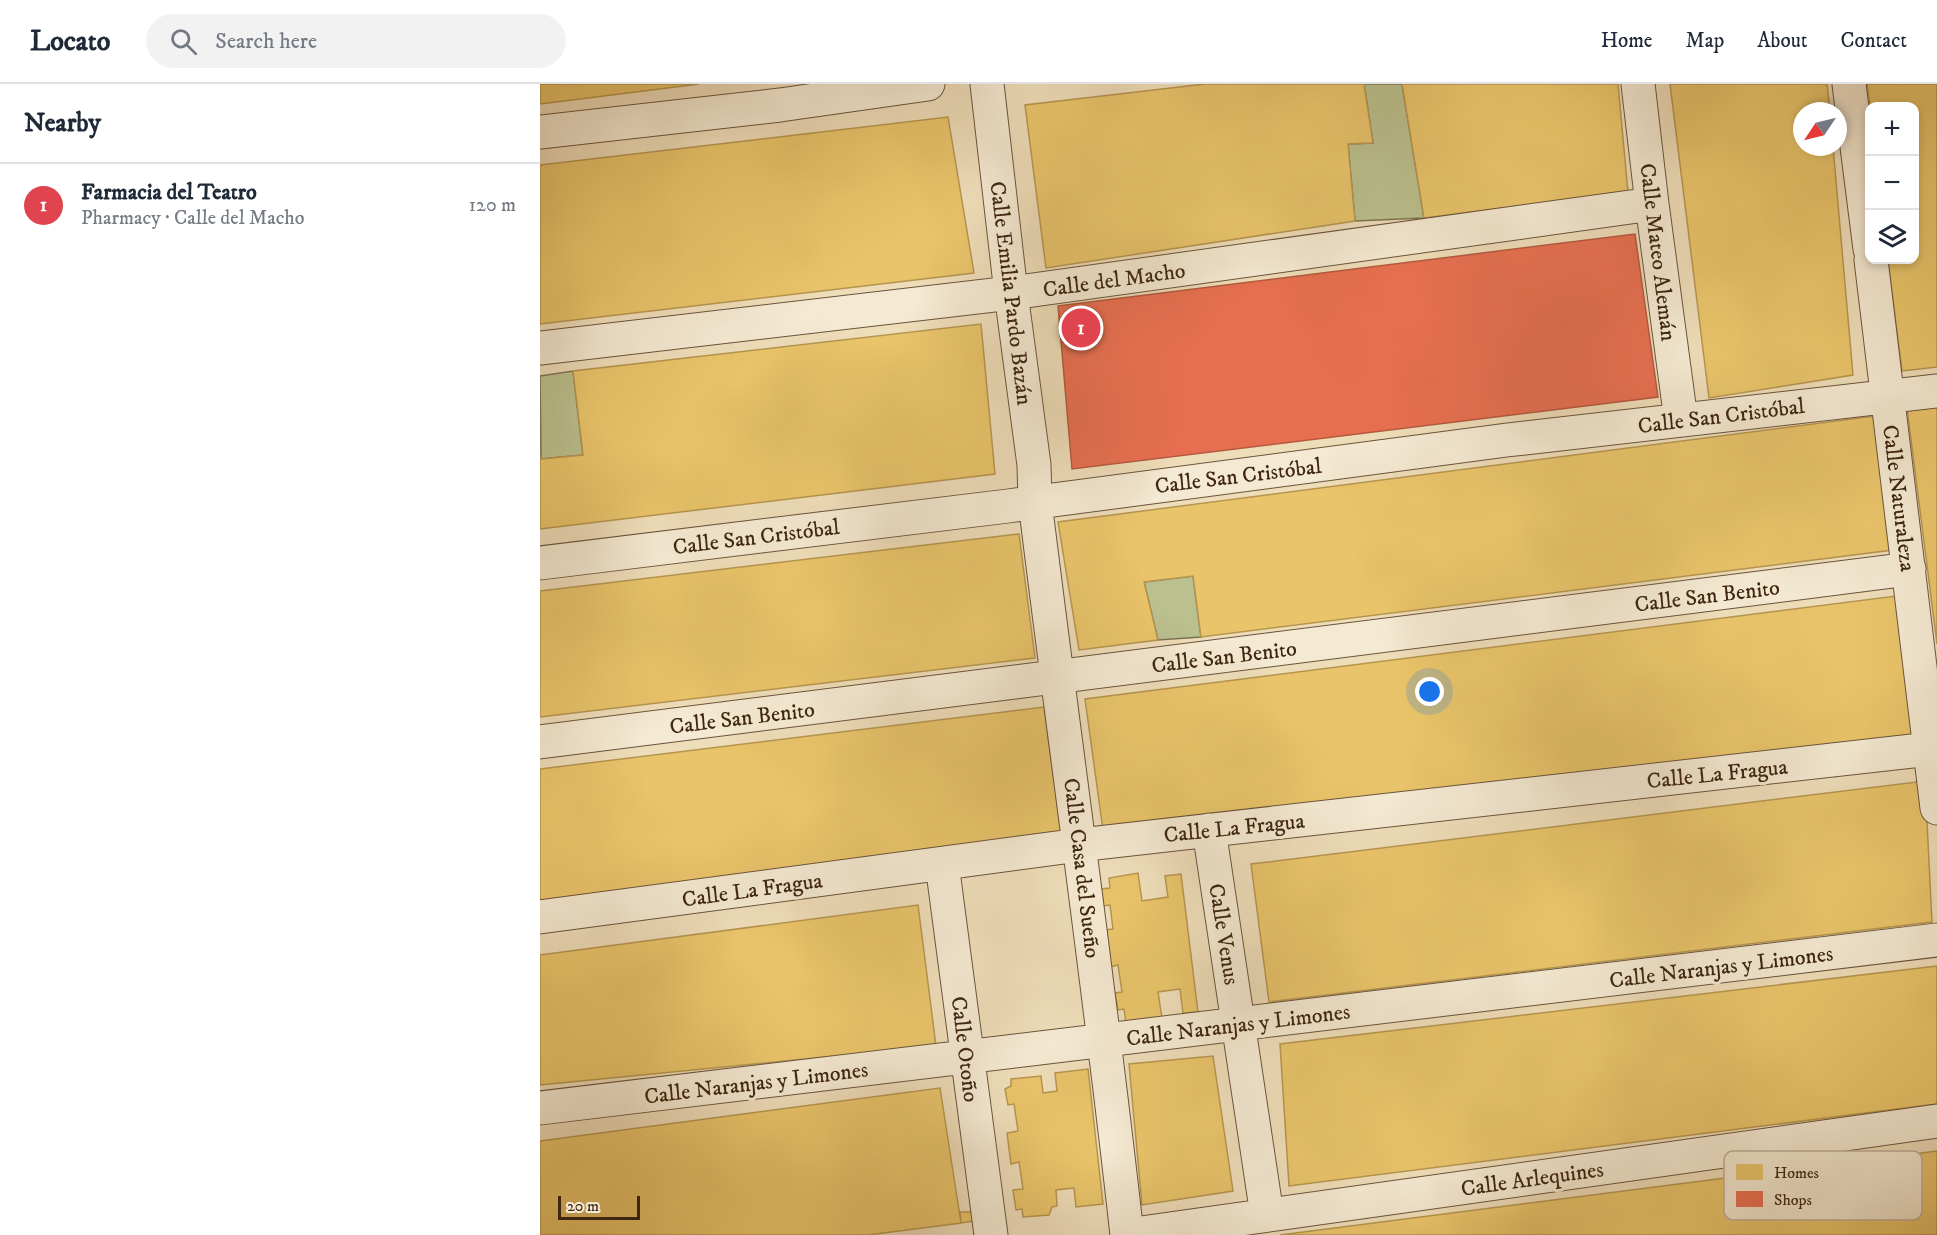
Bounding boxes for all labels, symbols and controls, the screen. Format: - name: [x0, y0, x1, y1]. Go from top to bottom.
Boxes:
- search box: [146, 14, 566, 68]
- text: Locato: [30, 24, 110, 59]
- icon: search: [167, 25, 200, 58]
- text: Search here: [215, 28, 317, 55]
- text: Home: [1601, 28, 1653, 54]
- text: Map: [1686, 28, 1724, 54]
- text: About: [1757, 28, 1808, 54]
- text: Contact: [1841, 28, 1907, 54]
- north arrow: [1793, 102, 1847, 156]
- map controls: [1865, 102, 1919, 264]
- button: +: [1865, 102, 1919, 156]
- text: Nearby: [24, 107, 101, 140]
- button: −: [1865, 156, 1919, 210]
- street label: Calle Mateo Alemán: [1633, 162, 1682, 343]
- text: Farmacia del Teatro: [81, 179, 257, 206]
- street label: Calle Emilia Pardo Bazán: [983, 180, 1038, 407]
- text: 1: [40, 193, 47, 218]
- text: 120 m: [469, 193, 516, 218]
- text: Pharmacy · Calle del Macho: [81, 206, 304, 231]
- button: layers: [1865, 210, 1919, 264]
- street label: Calle del Macho: [1041, 257, 1187, 304]
- pin: 1: [1062, 306, 1100, 350]
- street label: Calle San Cristóbal: [1636, 393, 1806, 440]
- street label: Calle Naturaleza: [1876, 423, 1921, 574]
- street label: Calle San Cristóbal: [1153, 453, 1323, 500]
- street label: Calle San Cristóbal: [671, 514, 841, 561]
- street label: Calle San Benito: [1633, 574, 1781, 619]
- street label: Calle San Benito: [1150, 635, 1298, 680]
- your location: [1415, 677, 1444, 706]
- street label: Calle San Benito: [668, 696, 816, 741]
- street label: Calle La Fragua: [1645, 754, 1790, 795]
- street label: Calle Casa del Sueño: [1057, 777, 1106, 960]
- street label: Calle La Fragua: [1162, 808, 1307, 849]
- street label: Calle La Fragua: [680, 867, 825, 914]
- street label: Calle Venus: [1202, 882, 1245, 987]
- street label: Calle Naranjas y Limones: [1608, 940, 1835, 995]
- street label: Calle Otoño: [945, 995, 984, 1104]
- street label: Calle Naranjas y Limones: [1125, 998, 1352, 1053]
- street label: Calle Naranjas y Limones: [643, 1056, 870, 1111]
- legend: [1724, 1151, 1922, 1220]
- street label: Calle Arlequines: [1459, 1156, 1605, 1203]
- text: Homes: [1774, 1163, 1819, 1183]
- text: Shops: [1774, 1190, 1812, 1210]
- scale bar: [558, 1193, 640, 1220]
- text: 20 m: [567, 1196, 599, 1216]

